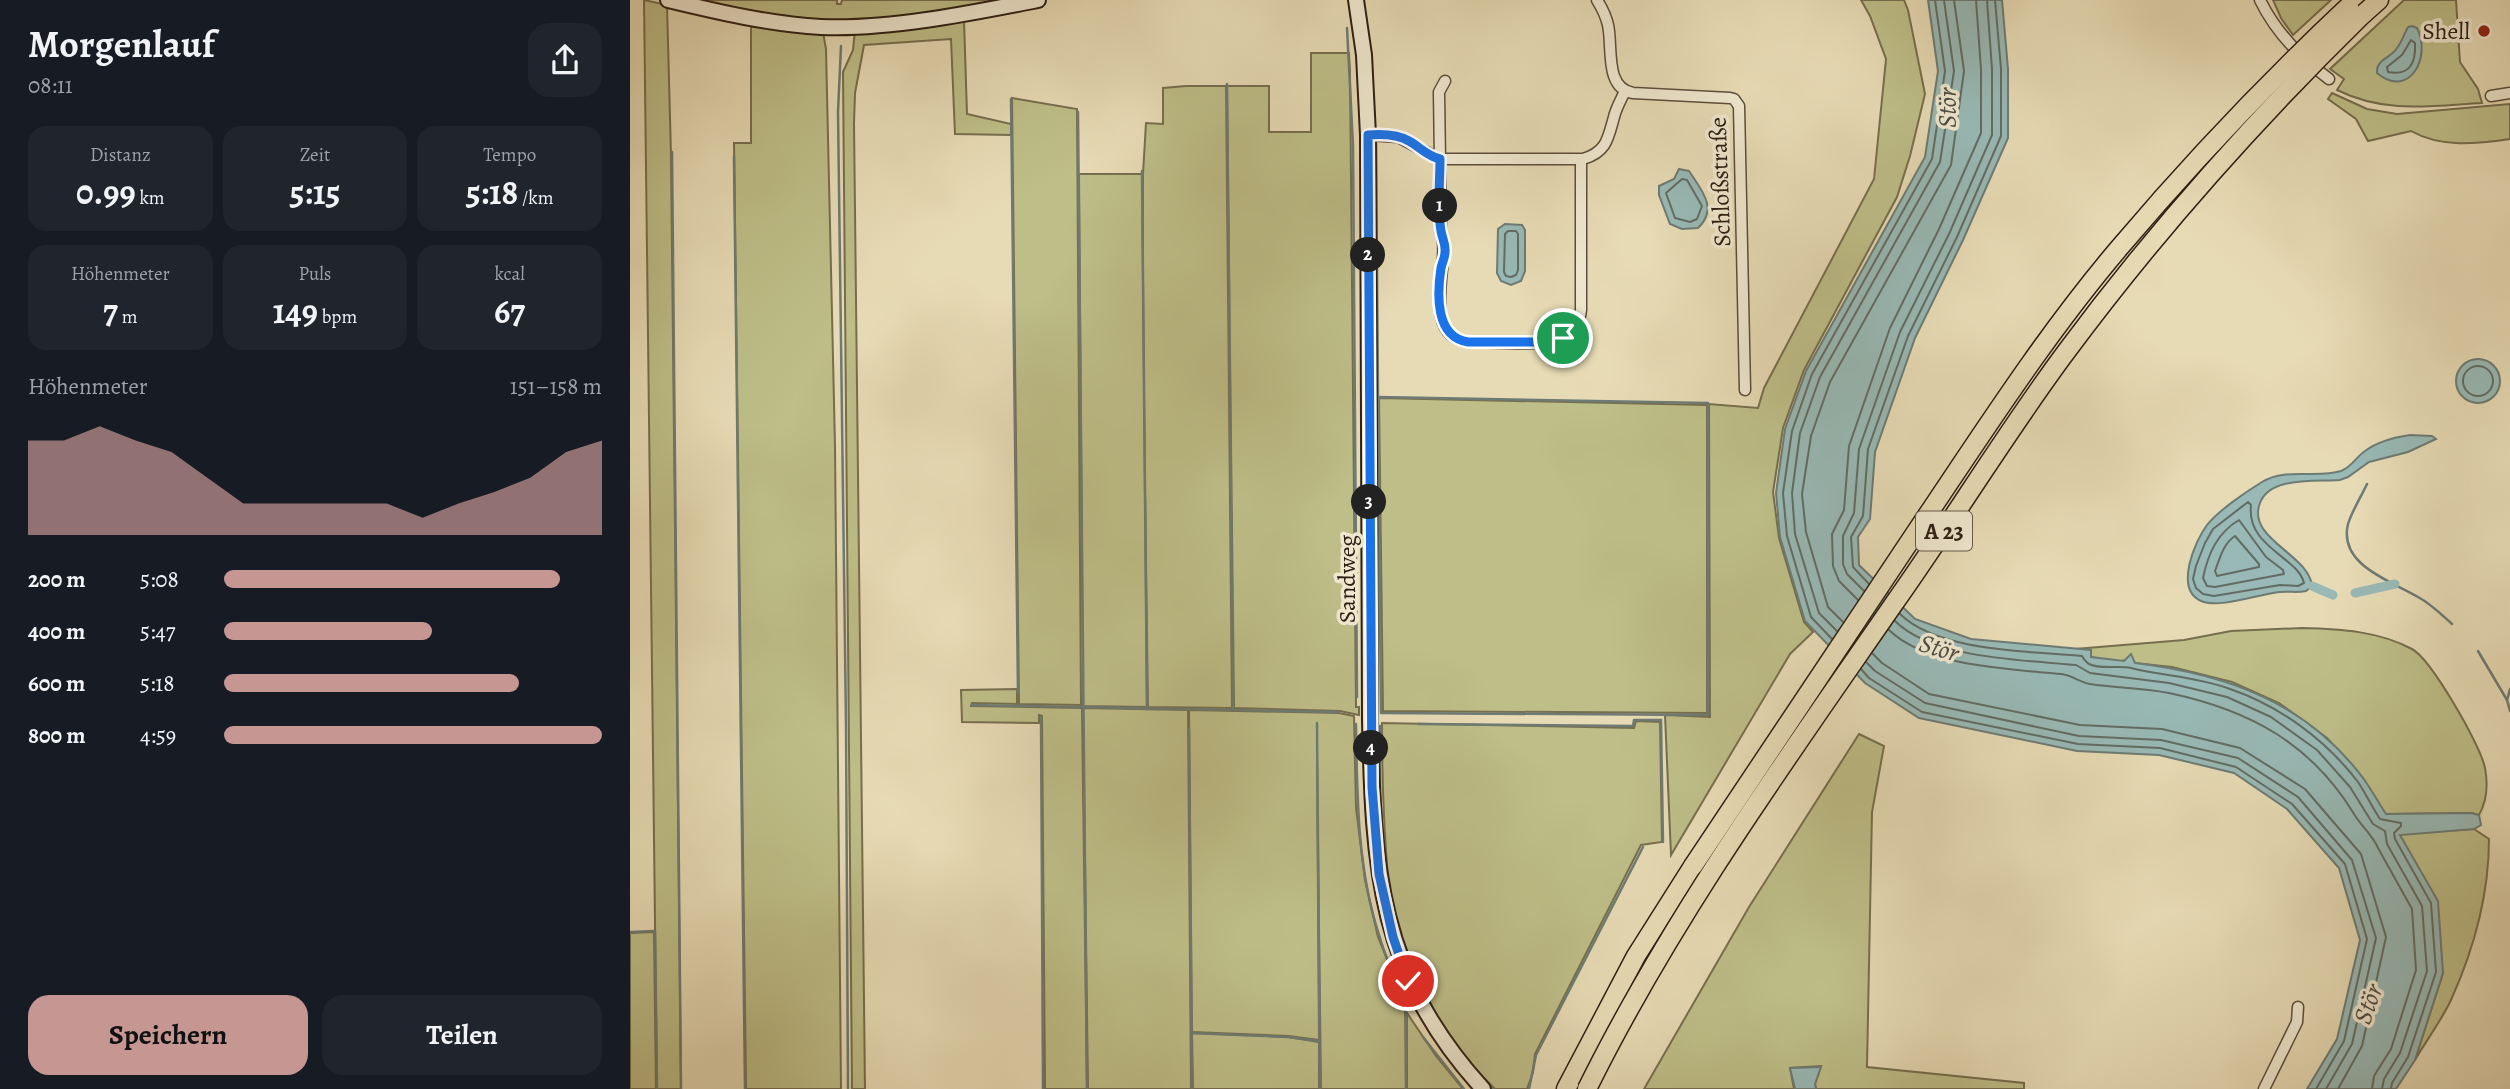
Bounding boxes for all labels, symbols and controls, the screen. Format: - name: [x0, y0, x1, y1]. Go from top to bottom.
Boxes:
- place label: Shell: [2422, 15, 2470, 47]
- text: Morgenlauf: [28, 18, 215, 70]
- button: share: [528, 23, 602, 97]
- marker: Shell: [2476, 23, 2492, 39]
- text: 08:11: [28, 70, 73, 101]
- water label: Stör: [1930, 87, 1965, 128]
- street label: Schloßstraße: [1702, 117, 1738, 247]
- text: Distanz: [90, 142, 151, 168]
- text: Zeit: [300, 142, 330, 168]
- text: Tempo: [483, 142, 536, 168]
- text: 0.99: [76, 168, 136, 216]
- text: 5:15: [290, 168, 340, 216]
- text: 5:18: [466, 168, 518, 216]
- text: km: [136, 185, 165, 211]
- text: /km: [518, 185, 554, 211]
- pin: 1: [1422, 188, 1458, 224]
- text: 1: [1436, 192, 1443, 218]
- pin: 2: [1350, 238, 1386, 272]
- text: 2: [1363, 241, 1372, 267]
- text: Höhenmeter: [71, 261, 170, 287]
- text: Puls: [298, 261, 332, 287]
- text: kcal: [494, 261, 525, 287]
- text: 7: [103, 287, 118, 335]
- text: 149: [273, 287, 318, 335]
- text: 67: [494, 287, 525, 335]
- text: m: [118, 304, 138, 330]
- text: bpm: [318, 304, 357, 330]
- pin: [1533, 308, 1593, 368]
- icon: arrive: [1544, 319, 1582, 357]
- text: Höhenmeter: [28, 371, 148, 402]
- text: 151–158 m: [510, 371, 602, 402]
- pin: 3: [1352, 484, 1386, 520]
- text: 3: [1364, 488, 1373, 514]
- road number: A 23: [1916, 512, 1972, 551]
- street label: Sandweg: [1331, 535, 1363, 623]
- text: 200 m: [28, 564, 86, 595]
- text: 5:08: [140, 564, 179, 595]
- text: 400 m: [28, 616, 85, 647]
- text: 5:47: [140, 616, 175, 647]
- water label: Stör: [1915, 625, 1964, 671]
- text: 600 m: [28, 668, 85, 699]
- text: 5:18: [140, 668, 174, 699]
- text: 800 m: [28, 720, 85, 751]
- text: 4:59: [140, 720, 176, 751]
- pin: 4: [1354, 730, 1388, 766]
- text: 4: [1366, 734, 1375, 760]
- pin: [1378, 951, 1438, 1011]
- icon: check: [1389, 962, 1427, 1000]
- water label: Stör: [2345, 978, 2392, 1029]
- button: Speichern: [28, 995, 308, 1075]
- button: Teilen: [322, 995, 602, 1075]

